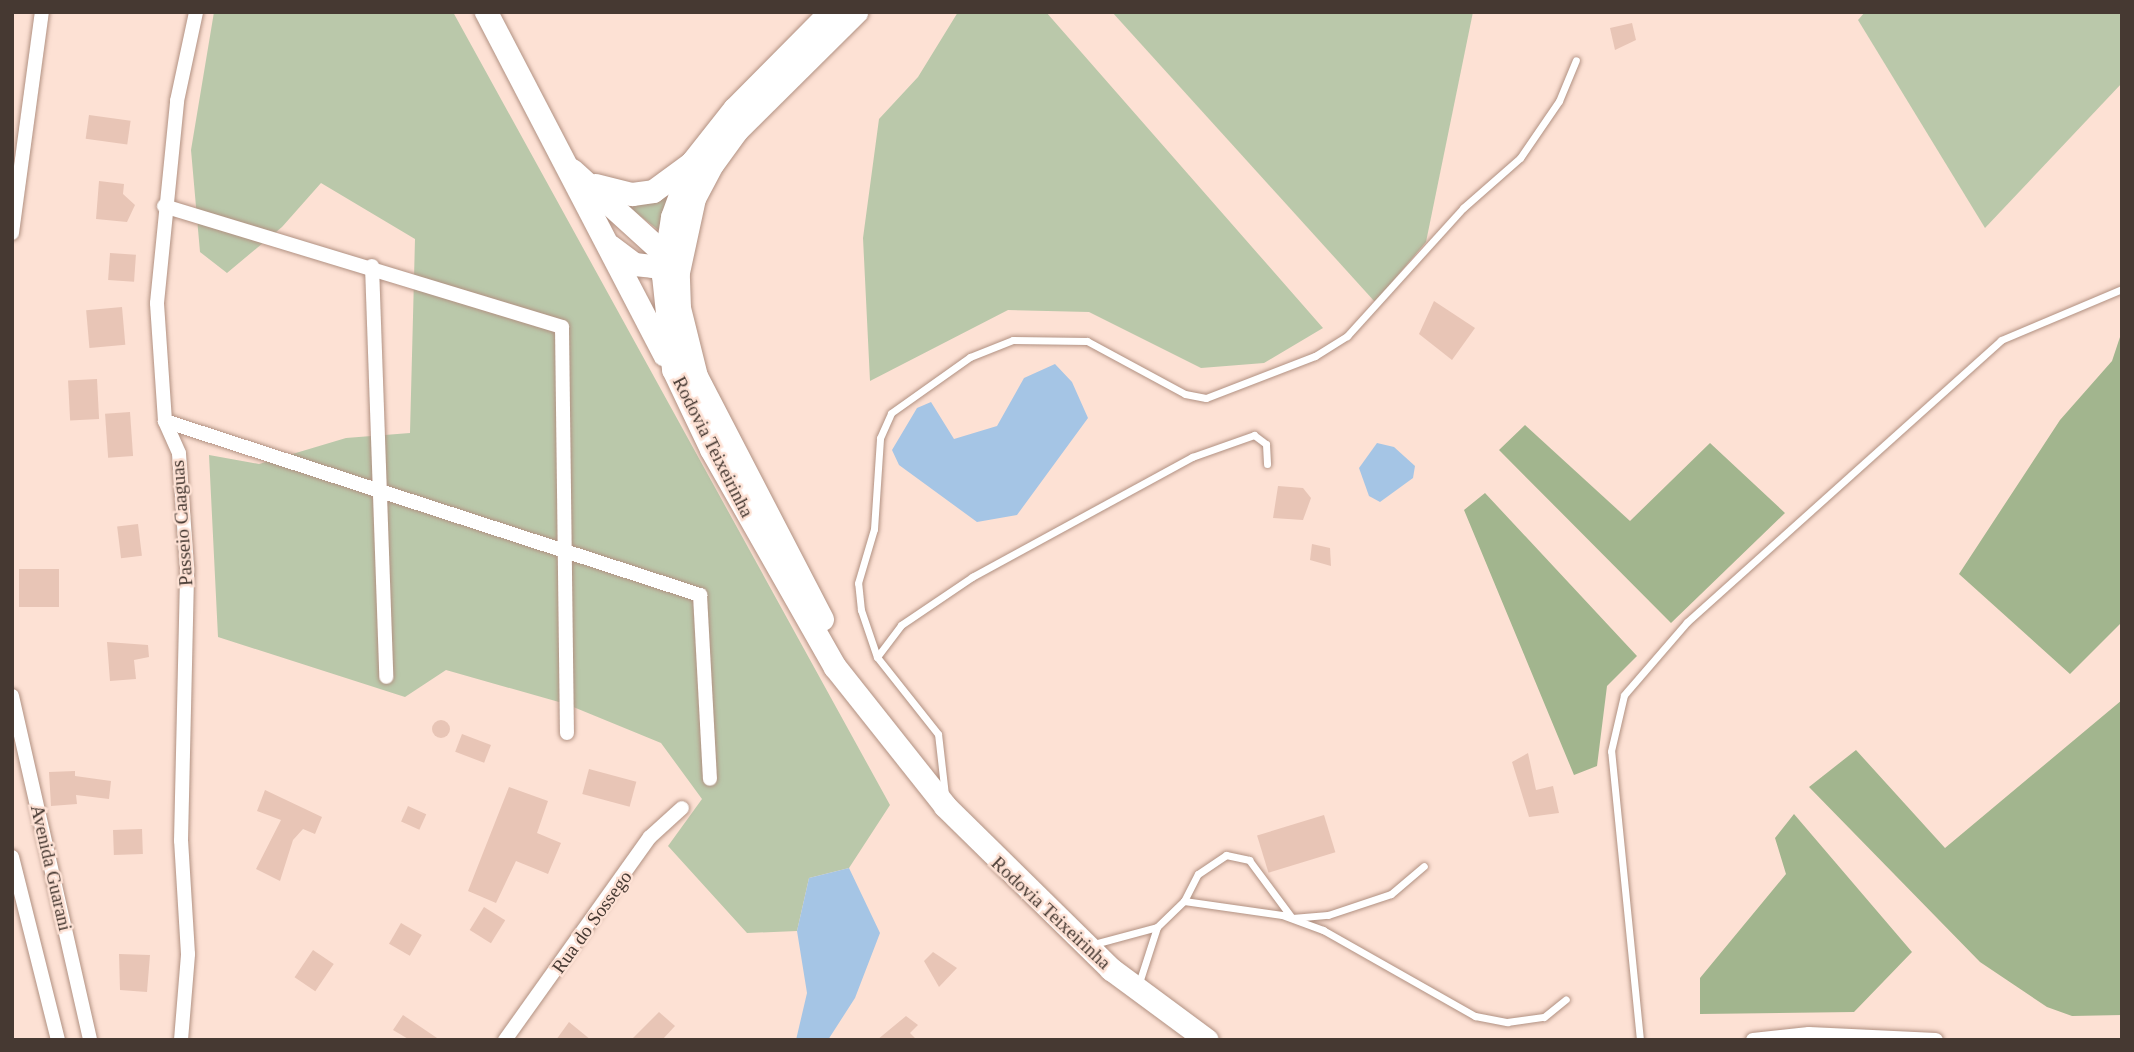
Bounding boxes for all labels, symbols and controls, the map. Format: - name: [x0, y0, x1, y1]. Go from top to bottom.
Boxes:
- street label: Rodovia Teixeirinha: [668, 373, 758, 521]
- street label: Passeio Caaguas: [166, 459, 198, 587]
- street label: Avenida Guarani: [25, 803, 77, 933]
- street label: Rodovia Teixeirinha: [986, 852, 1116, 974]
- street label: Rua do Sossego: [547, 866, 637, 978]

